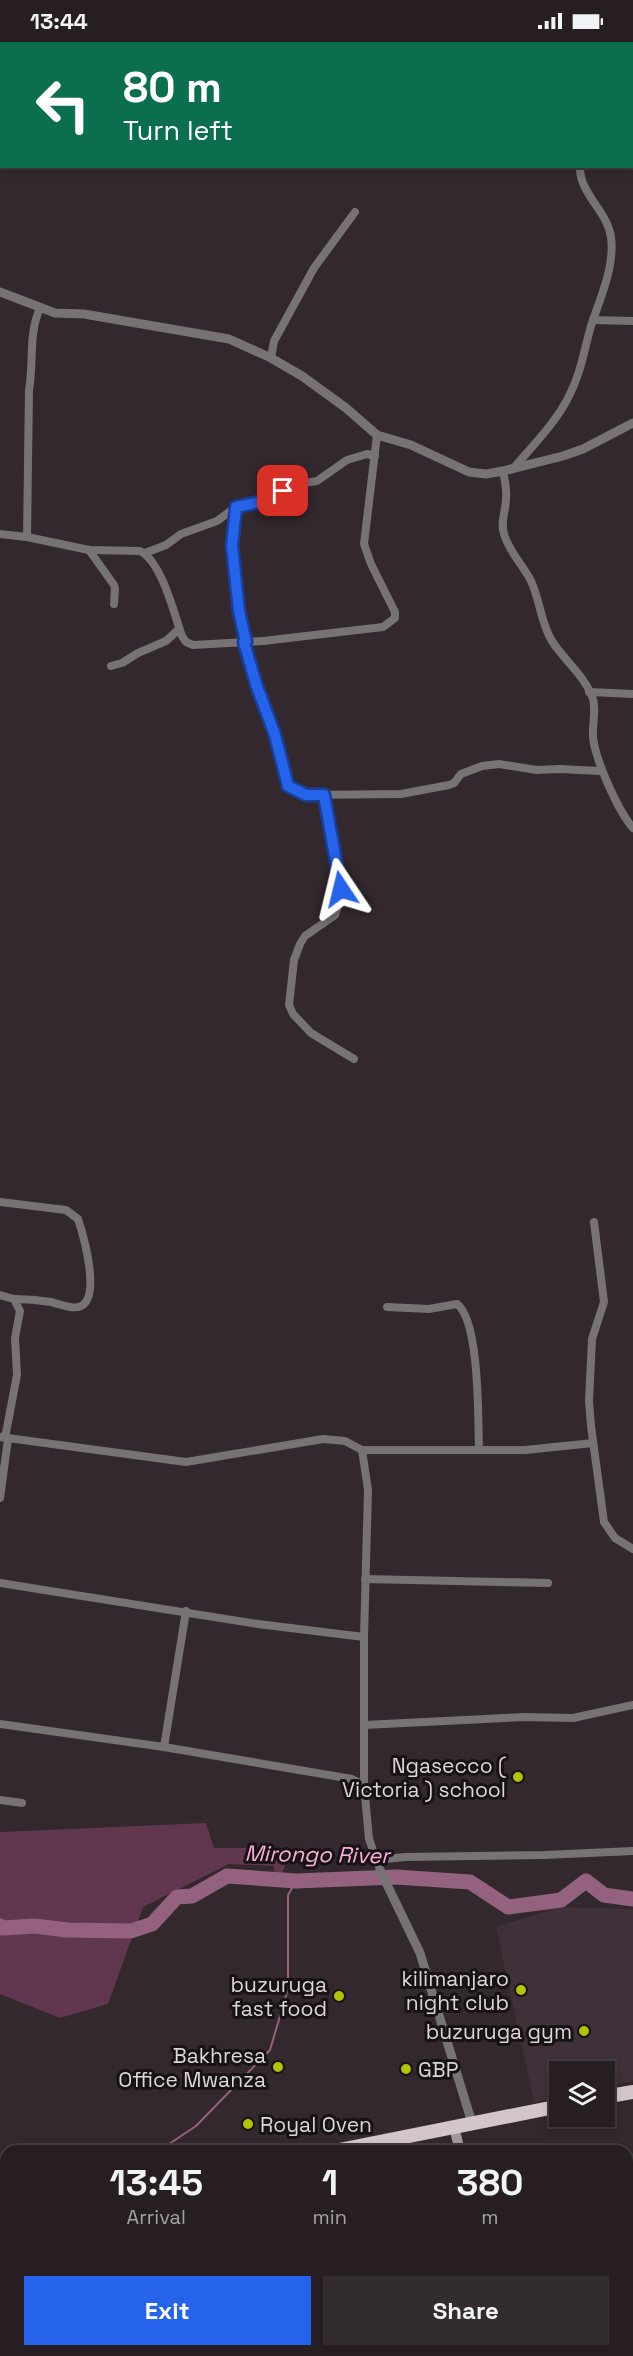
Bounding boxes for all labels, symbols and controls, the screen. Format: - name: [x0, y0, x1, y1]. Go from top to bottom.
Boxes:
- text: 13:44: [30, 7, 88, 35]
- text: 80 m: [123, 61, 222, 114]
- icon: left: [24, 66, 102, 144]
- text: Turn left: [123, 113, 233, 148]
- pin: [257, 465, 308, 516]
- icon: arrive: [266, 474, 299, 507]
- position arrow: [309, 857, 373, 921]
- place label: Ngasecco ( Victoria ) school: [342, 1752, 506, 1803]
- marker: Ngasecco ( Victoria ) school: [511, 1770, 525, 1784]
- water label: Mirongo River: [244, 1839, 392, 1869]
- place label: kilimanjaro night club: [401, 1965, 509, 2016]
- place label: buzuruga fast food: [231, 1971, 327, 2022]
- marker: kilimanjaro night club: [514, 1983, 528, 1997]
- marker: buzuruga fast food: [332, 1989, 346, 2003]
- place label: buzuruga gym: [426, 2018, 572, 2045]
- marker: buzuruga gym: [577, 2024, 591, 2038]
- place label: Bakhresa Office Mwanza: [118, 2042, 266, 2093]
- place label: GBP: [418, 2056, 458, 2083]
- marker: Bakhresa Office Mwanza: [271, 2060, 285, 2074]
- map controls: [549, 2061, 615, 2127]
- button: layers: [549, 2061, 615, 2127]
- marker: GBP: [399, 2062, 413, 2076]
- place label: Royal Oven: [260, 2111, 372, 2138]
- marker: Royal Oven: [241, 2117, 255, 2131]
- text: 13:45: [110, 2160, 203, 2206]
- text: 1: [322, 2160, 338, 2206]
- text: 380: [457, 2160, 523, 2206]
- text: Arrival: [127, 2204, 186, 2230]
- text: min: [313, 2204, 347, 2230]
- text: m: [481, 2204, 499, 2230]
- button: Exit: [24, 2276, 311, 2345]
- button: Share: [323, 2276, 609, 2345]

